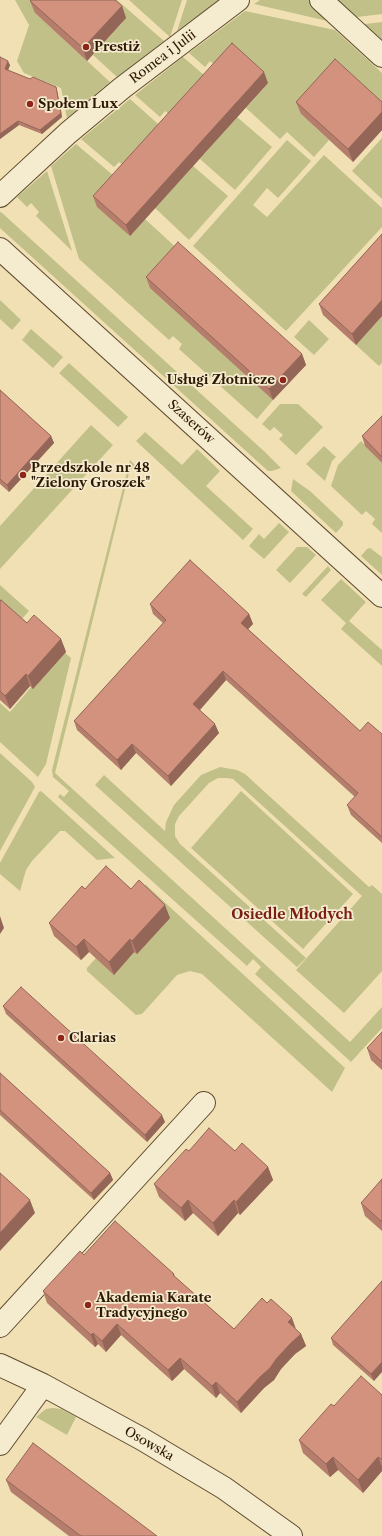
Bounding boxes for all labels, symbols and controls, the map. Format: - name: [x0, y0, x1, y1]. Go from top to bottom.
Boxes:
- street label: Romea i Julii: [127, 27, 199, 87]
- place label: Prestiż: [94, 39, 140, 55]
- marker: Prestiż: [81, 42, 91, 52]
- place label: Społem Lux: [38, 96, 118, 112]
- marker: Społem Lux: [25, 99, 35, 109]
- place label: Usługi Złotnicze: [167, 372, 275, 388]
- marker: Usługi Złotnicze: [278, 375, 288, 385]
- street label: Szaserów: [164, 397, 218, 447]
- place label: Przedszkole nr 48 "Zielony Groszek": [31, 460, 150, 491]
- marker: Przedszkole nr 48 "Zielony Groszek": [18, 470, 28, 480]
- district label: Osiedle Młodych: [231, 907, 353, 923]
- place label: Clarias: [69, 1030, 116, 1046]
- marker: Clarias: [56, 1033, 66, 1043]
- place label: Akademia Karate Tradycyjnego: [96, 1290, 211, 1321]
- marker: Akademia Karate Tradycyjnego: [83, 1300, 93, 1310]
- street label: Osowska: [122, 1424, 176, 1464]

